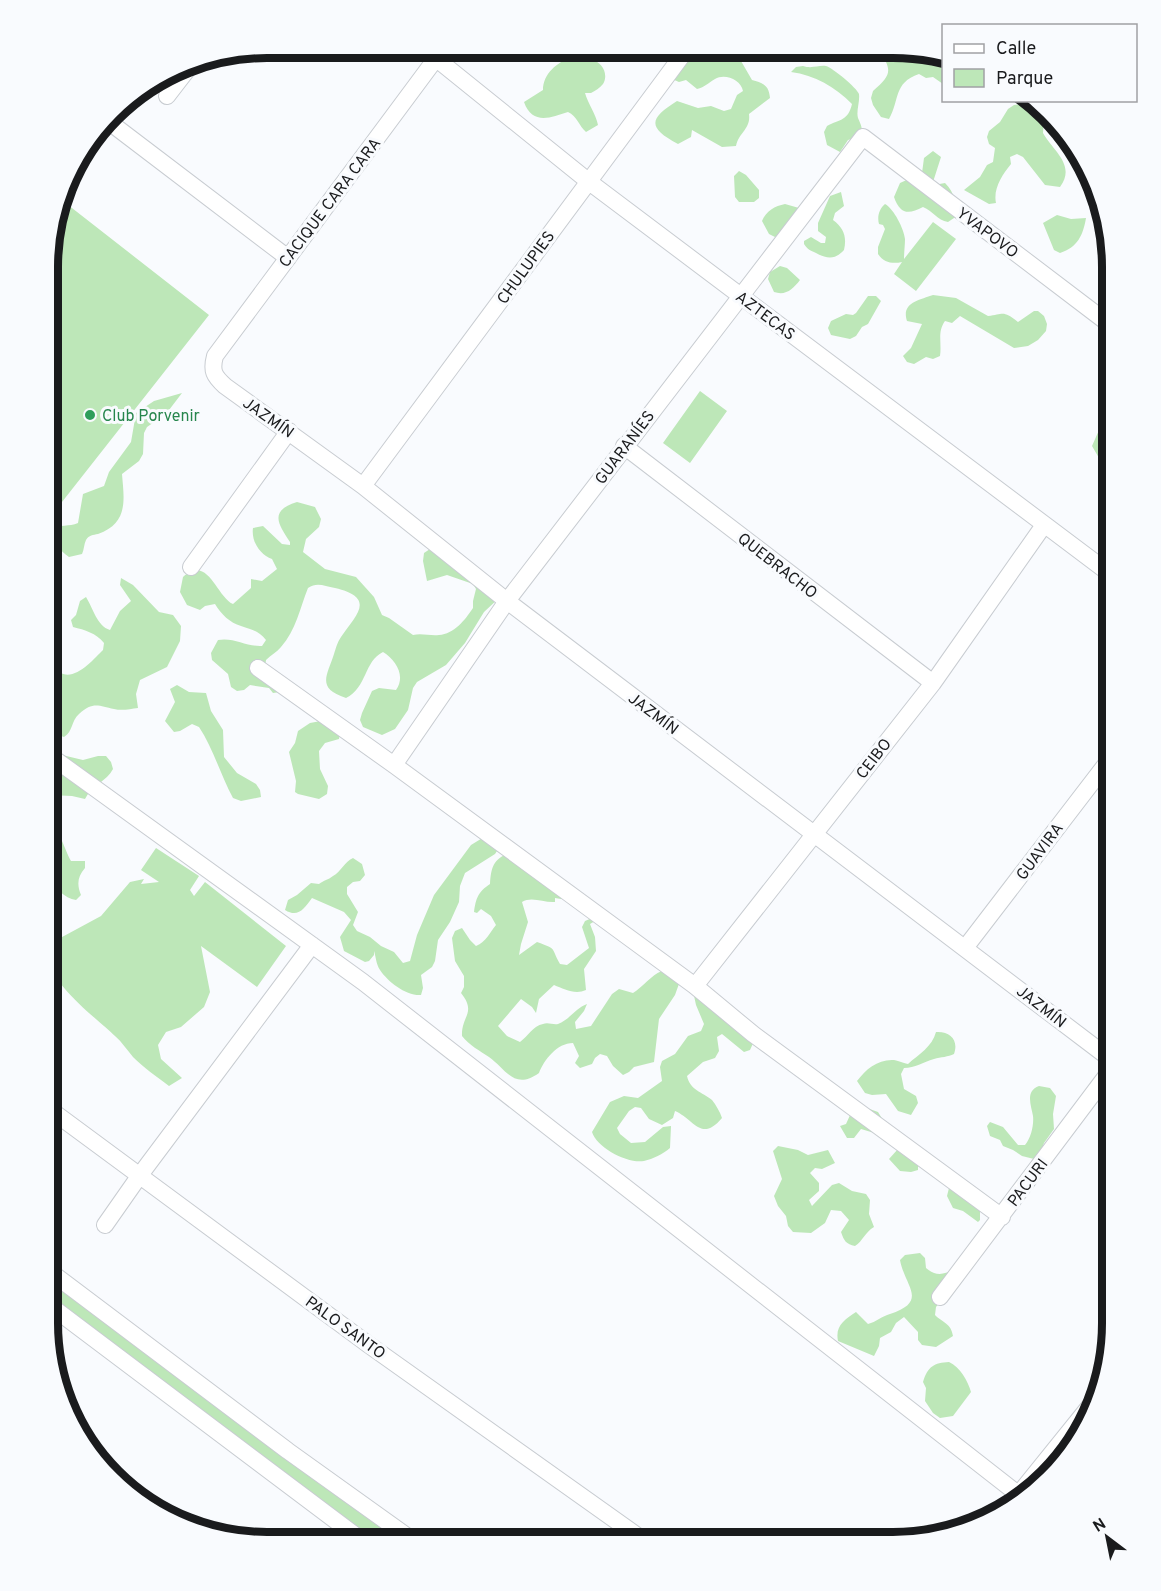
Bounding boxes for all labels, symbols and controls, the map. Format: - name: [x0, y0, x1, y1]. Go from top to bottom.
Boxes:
- legend: [942, 24, 1137, 102]
- text: Calle: [996, 38, 1036, 61]
- text: Parque: [996, 68, 1053, 91]
- street label: CACIQUE CARA CARA: [275, 134, 386, 272]
- street label: YVAPOVO: [952, 204, 1022, 263]
- street label: CHULUPIES: [493, 228, 560, 309]
- street label: AZTECAS: [731, 288, 799, 346]
- street label: JAZMÍN: [238, 392, 298, 443]
- street label: GUARANÍES: [590, 406, 660, 489]
- place label: Club Porvenir: [102, 407, 200, 427]
- marker: Club Porvenir: [83, 408, 97, 422]
- street label: QUEBRACHO: [733, 529, 821, 604]
- street label: JAZMÍN: [624, 688, 683, 740]
- street label: CEIBO: [852, 735, 897, 784]
- street label: GUAVIRA: [1013, 819, 1069, 885]
- street label: JAZMÍN: [1012, 980, 1071, 1033]
- street label: PACURI: [1004, 1155, 1053, 1211]
- street label: PALO SANTO: [301, 1293, 389, 1364]
- north arrow: [1077, 1507, 1137, 1567]
- text: N: [1090, 1514, 1110, 1538]

